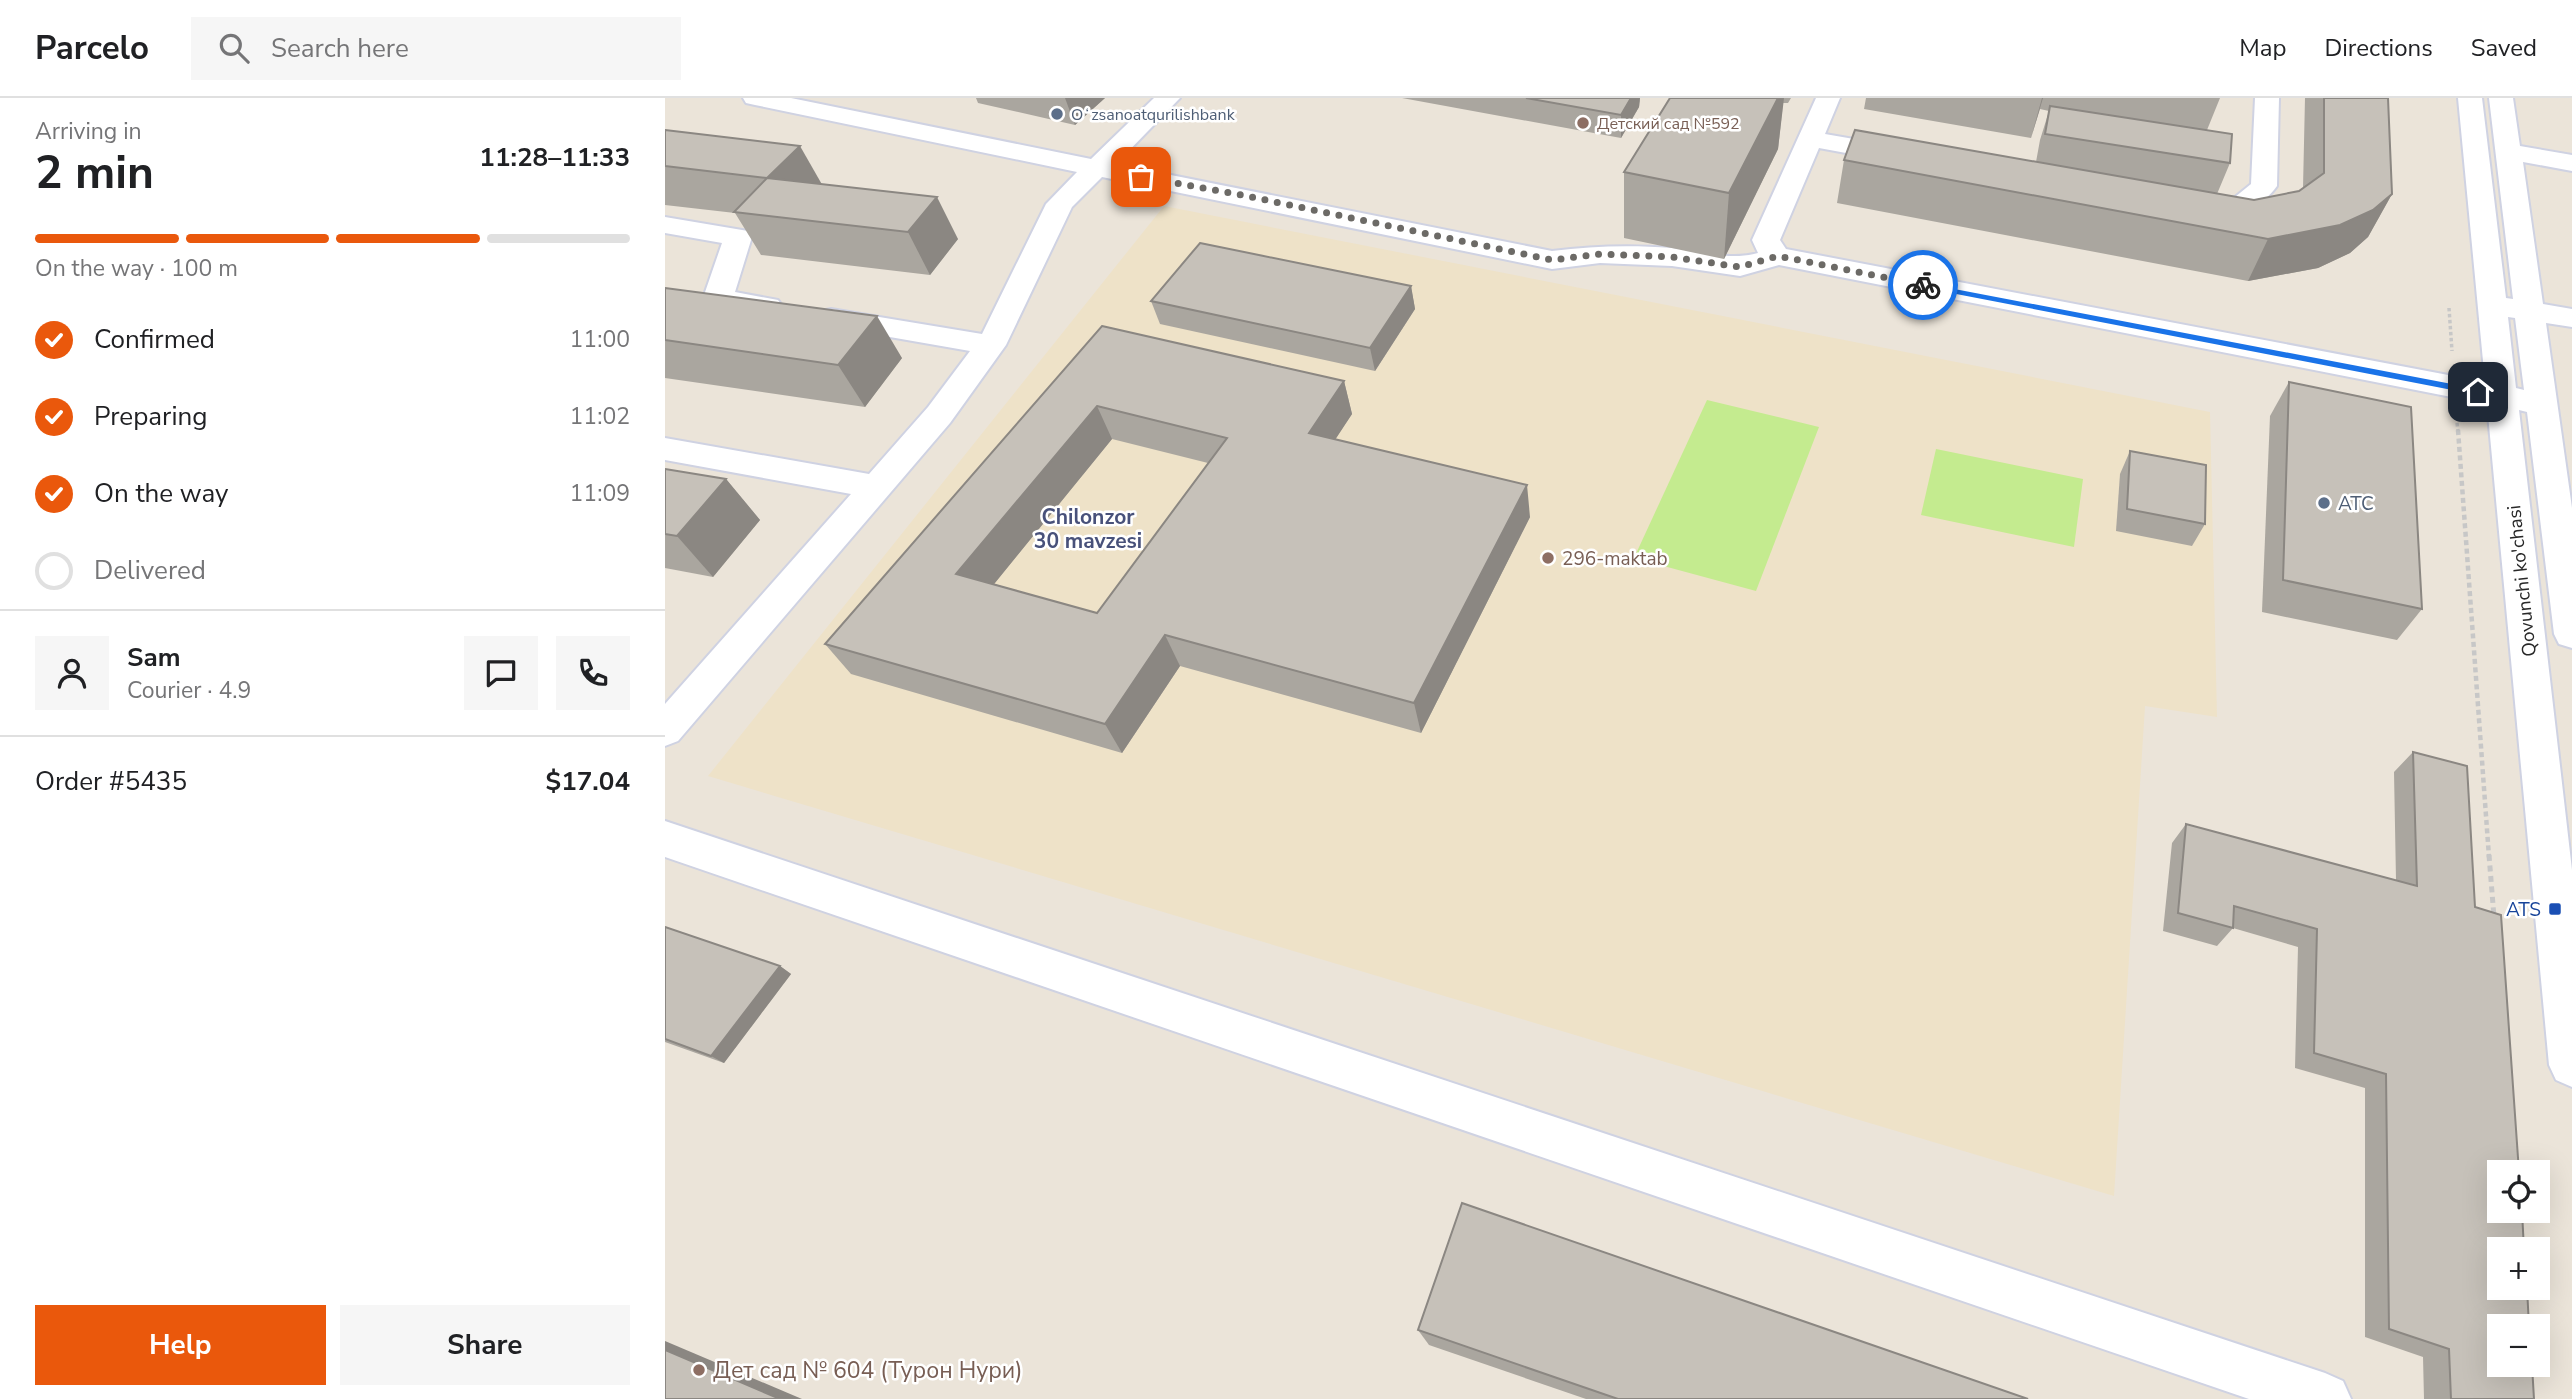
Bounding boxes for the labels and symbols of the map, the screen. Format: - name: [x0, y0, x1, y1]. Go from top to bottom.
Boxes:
- place label: Oʻzsanoatqurilishbank: [1071, 104, 1236, 126]
- marker: Oʻzsanoatqurilishbank: [1049, 106, 1065, 122]
- place label: Детcкий сад №592: [1597, 113, 1740, 135]
- marker: Детcкий сад №592: [1575, 115, 1591, 131]
- pin: [1111, 147, 1171, 207]
- courier: [1888, 250, 1958, 320]
- pin: [2448, 362, 2508, 422]
- place label: АТС: [2338, 491, 2374, 517]
- marker: АТС: [2316, 495, 2332, 511]
- district label: Chilonzor 30 mavzesi: [1034, 503, 1142, 555]
- street label: Qovunchi ko'chasi: [2501, 504, 2543, 658]
- place label: 296-maktab: [1562, 546, 1668, 572]
- marker: 296-maktab: [1540, 550, 1556, 566]
- place label: ATS: [2506, 897, 2541, 923]
- marker: ATS: [2547, 901, 2563, 917]
- place label: Дет сад № 604 (Турон Нури): [713, 1355, 1023, 1386]
- marker: Дет сад № 604 (Турон Нури): [691, 1362, 707, 1378]

